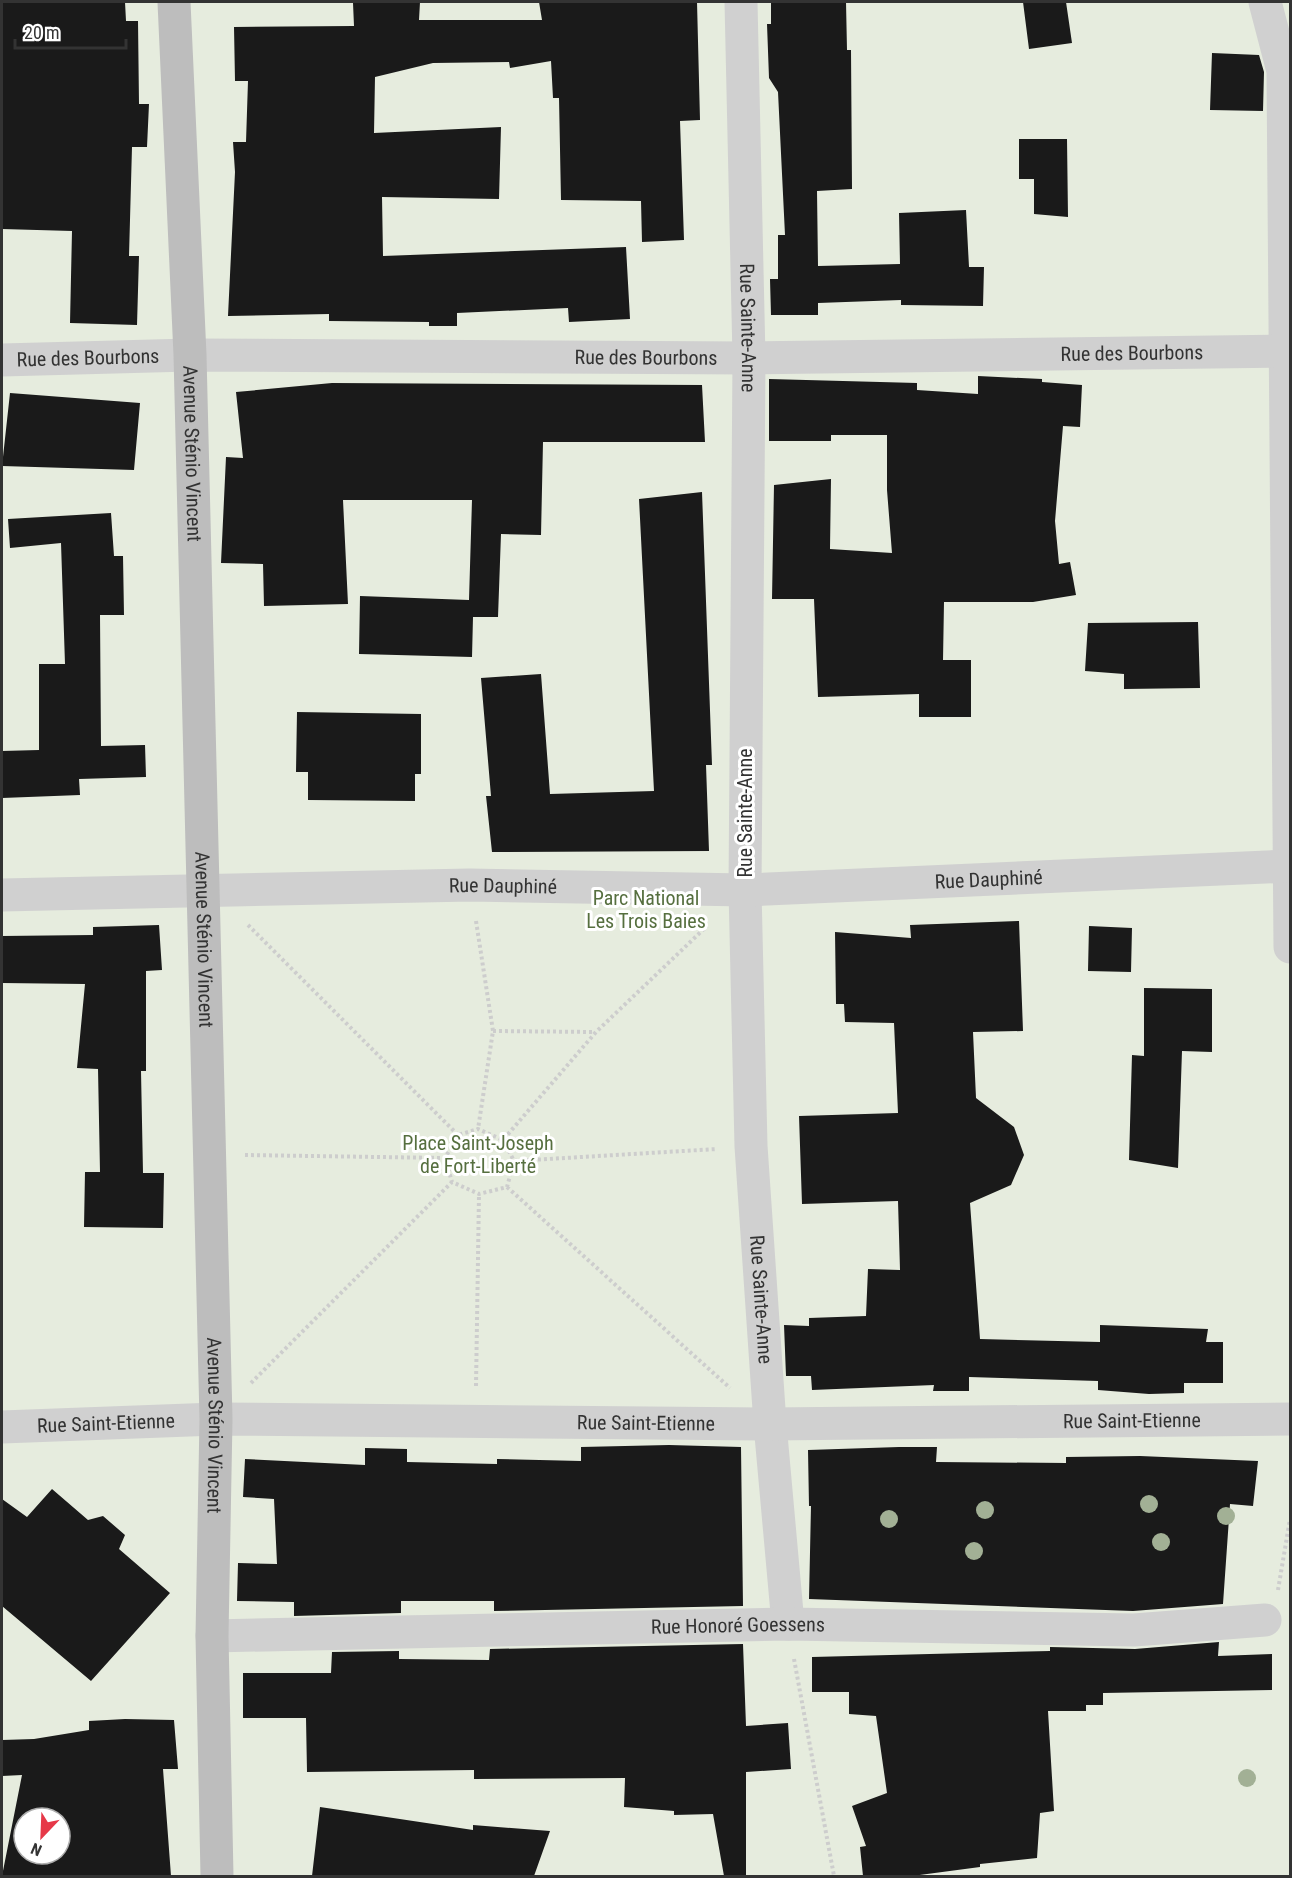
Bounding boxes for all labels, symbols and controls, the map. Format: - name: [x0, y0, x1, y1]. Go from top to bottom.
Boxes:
- scale bar: [15, 12, 126, 50]
- text: 20 m: [24, 22, 59, 43]
- street label: Rue Sainte-Anne: [735, 263, 761, 393]
- street label: Rue des Bourbons: [1060, 340, 1203, 366]
- street label: Rue des Bourbons: [16, 344, 160, 372]
- street label: Rue des Bourbons: [574, 345, 717, 370]
- street label: Avenue Sténio Vincent: [178, 365, 207, 542]
- street label: Rue Sainte-Anne: [733, 748, 757, 878]
- street label: Avenue Sténio Vincent: [190, 851, 218, 1028]
- street label: Rue Dauphiné: [934, 865, 1043, 894]
- street label: Rue Dauphiné: [449, 873, 557, 899]
- park label: Parc National Les Trois Baies: [586, 886, 706, 933]
- park label: Place Saint-Joseph de Fort-Liberté: [402, 1131, 554, 1178]
- street label: Rue Sainte-Anne: [745, 1234, 778, 1365]
- street label: Avenue Sténio Vincent: [202, 1337, 228, 1514]
- street label: Rue Saint-Etienne: [1063, 1408, 1201, 1433]
- street label: Rue Saint-Etienne: [37, 1409, 175, 1438]
- street label: Rue Saint-Etienne: [577, 1410, 715, 1436]
- street label: Rue Honoré Goessens: [651, 1612, 825, 1639]
- north arrow: [12, 1806, 72, 1866]
- text: N: [28, 1839, 45, 1860]

